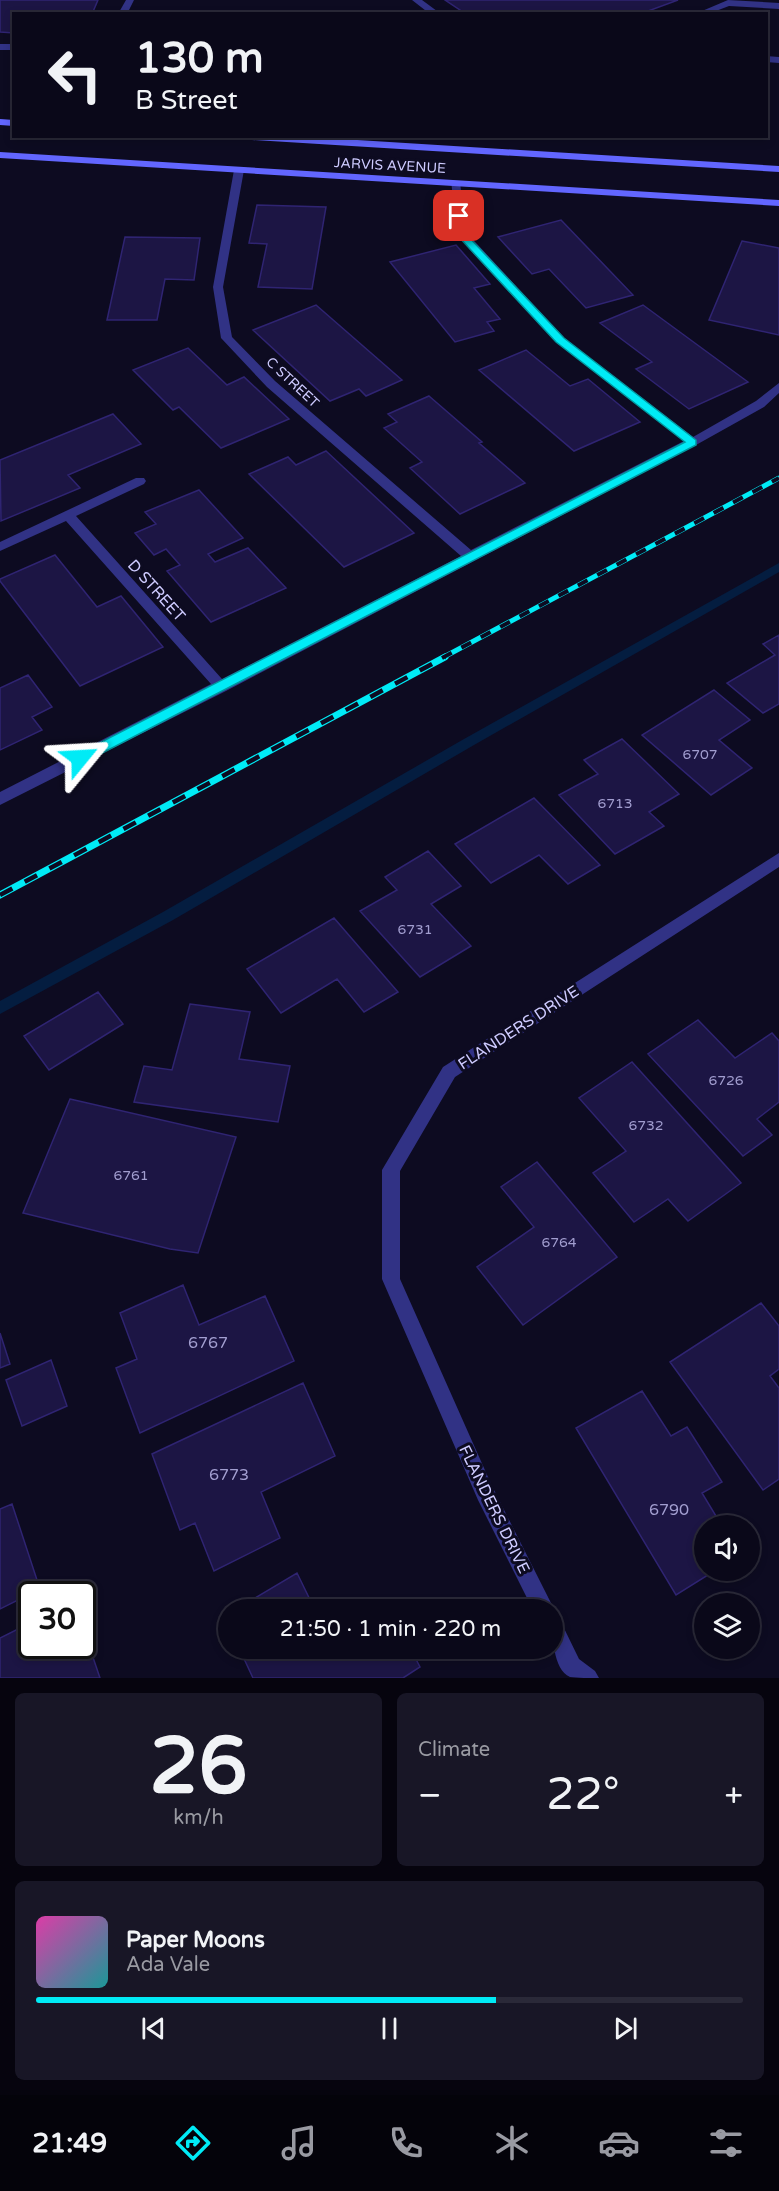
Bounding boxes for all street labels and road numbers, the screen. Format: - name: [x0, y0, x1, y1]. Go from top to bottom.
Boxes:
- street label: JARVIS AVENUE: [334, 154, 446, 177]
- street label: C STREET: [263, 354, 323, 412]
- street label: D STREET: [123, 555, 190, 626]
- street label: FLANDERS DRIVE: [454, 981, 583, 1074]
- street label: FLANDERS DRIVE: [454, 1442, 534, 1577]

